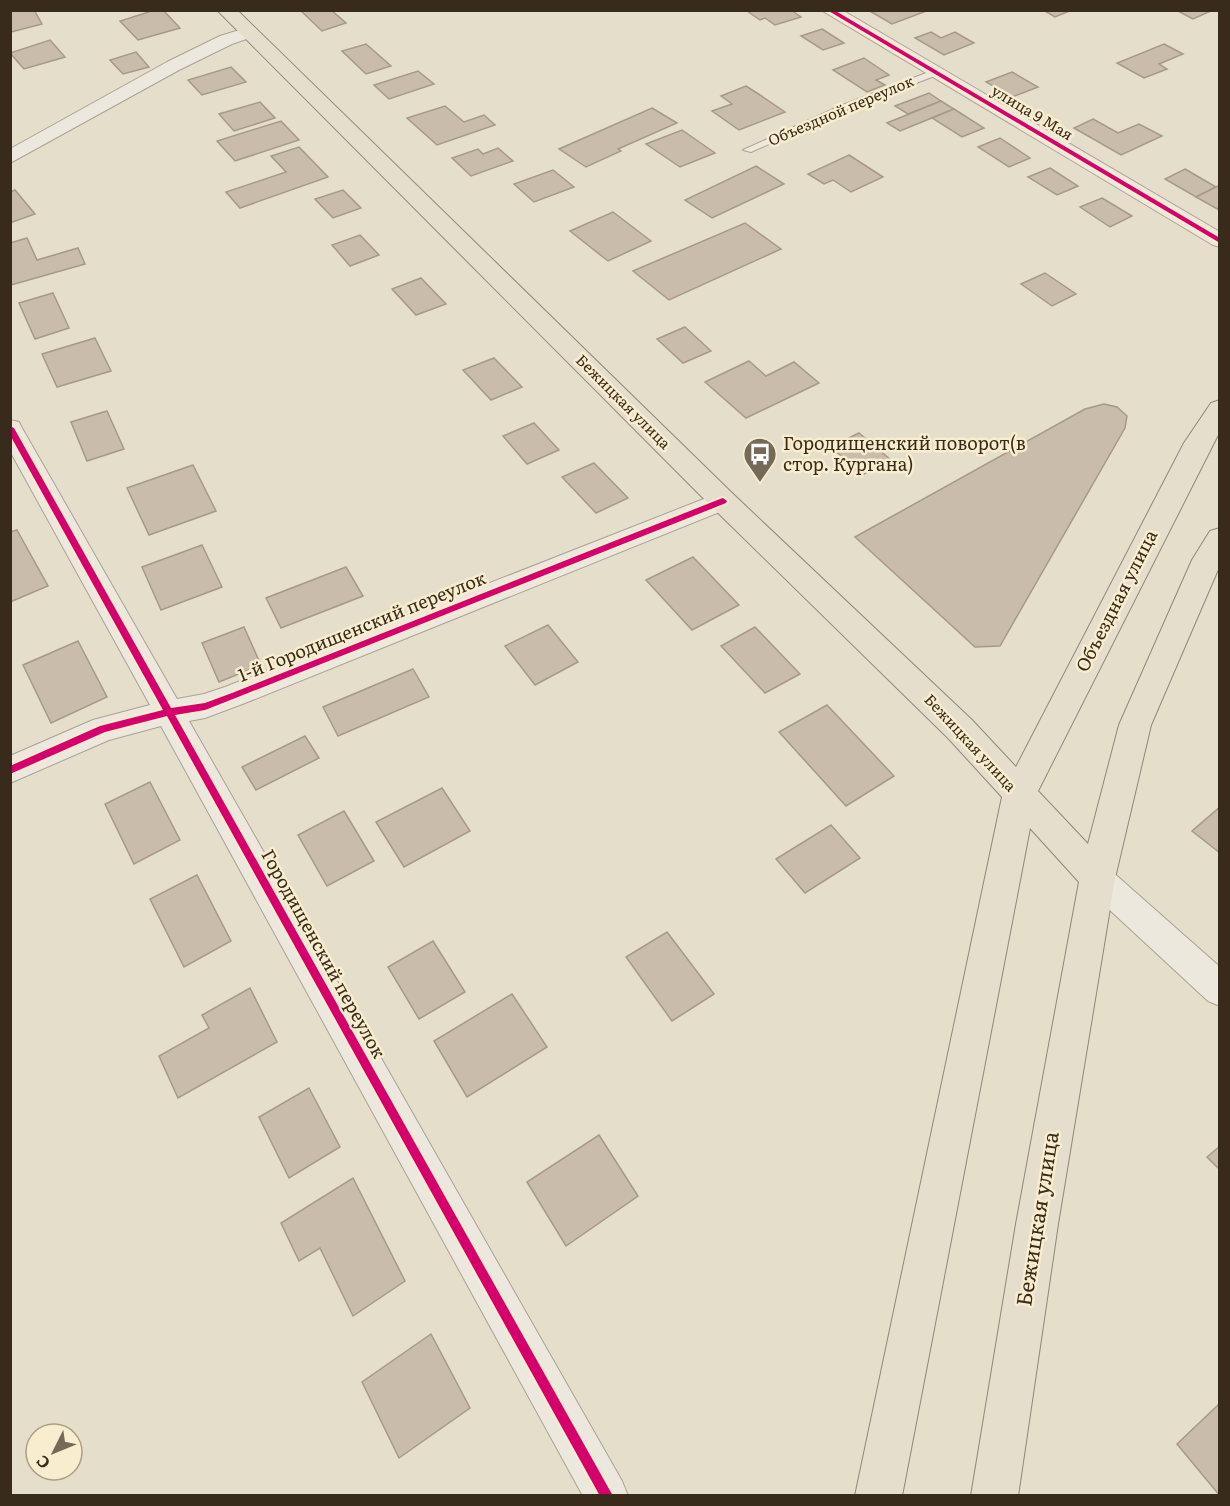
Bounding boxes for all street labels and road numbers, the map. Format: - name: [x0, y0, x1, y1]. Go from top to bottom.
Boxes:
- street label: Объездной переулок: [764, 68, 917, 151]
- street label: улица 9 Мая: [987, 78, 1078, 145]
- street label: Бежицкая улица: [571, 348, 677, 454]
- street label: Объездная улица: [1068, 524, 1163, 676]
- street label: 1-й Городищенский переулок: [233, 563, 490, 688]
- street label: Бежицкая улица: [920, 688, 1023, 797]
- street label: Городищенский переулок: [255, 844, 393, 1063]
- street label: Бежицкая улица: [1006, 1128, 1065, 1308]

